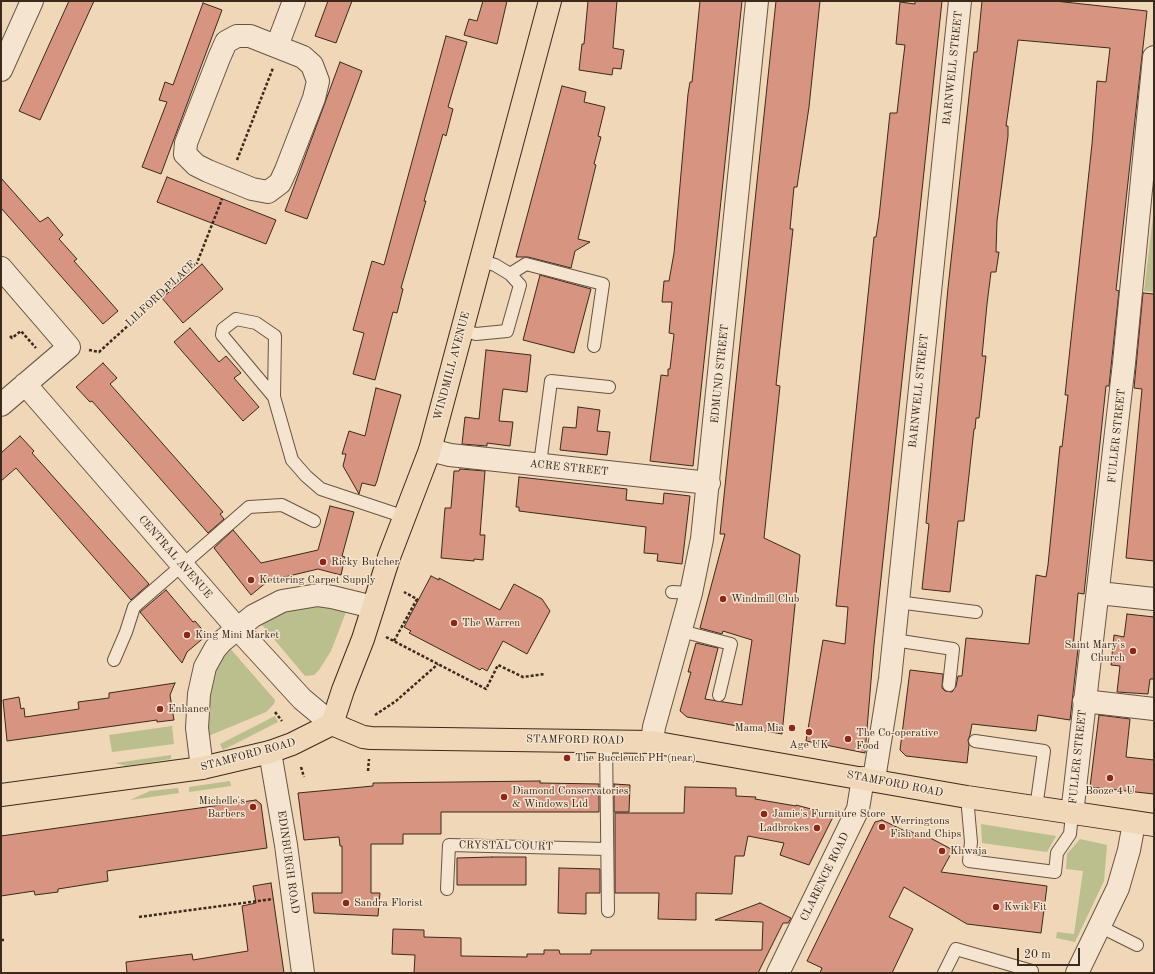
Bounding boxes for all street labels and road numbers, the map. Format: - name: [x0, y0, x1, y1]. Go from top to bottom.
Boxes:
- street label: BARNWELL STREET: [940, 10, 966, 126]
- street label: LILFORD PLACE: [123, 258, 199, 330]
- street label: WINDMILL AVENUE: [431, 310, 473, 422]
- street label: EDMUND STREET: [708, 324, 732, 424]
- street label: BARNWELL STREET: [906, 333, 932, 449]
- street label: FULLER STREET: [1105, 388, 1129, 484]
- street label: ACRE STREET: [529, 457, 609, 479]
- street label: CENTRAL AVENUE: [135, 513, 215, 601]
- street label: FULLER STREET: [1066, 709, 1090, 805]
- street label: STAMFORD ROAD: [526, 733, 624, 747]
- street label: STAMFORD ROAD: [199, 736, 297, 774]
- street label: STAMFORD ROAD: [846, 768, 944, 800]
- street label: EDINBURGH ROAD: [274, 809, 302, 915]
- street label: CLARENCE ROAD: [798, 831, 852, 923]
- street label: CRYSTAL COURT: [459, 839, 553, 853]

